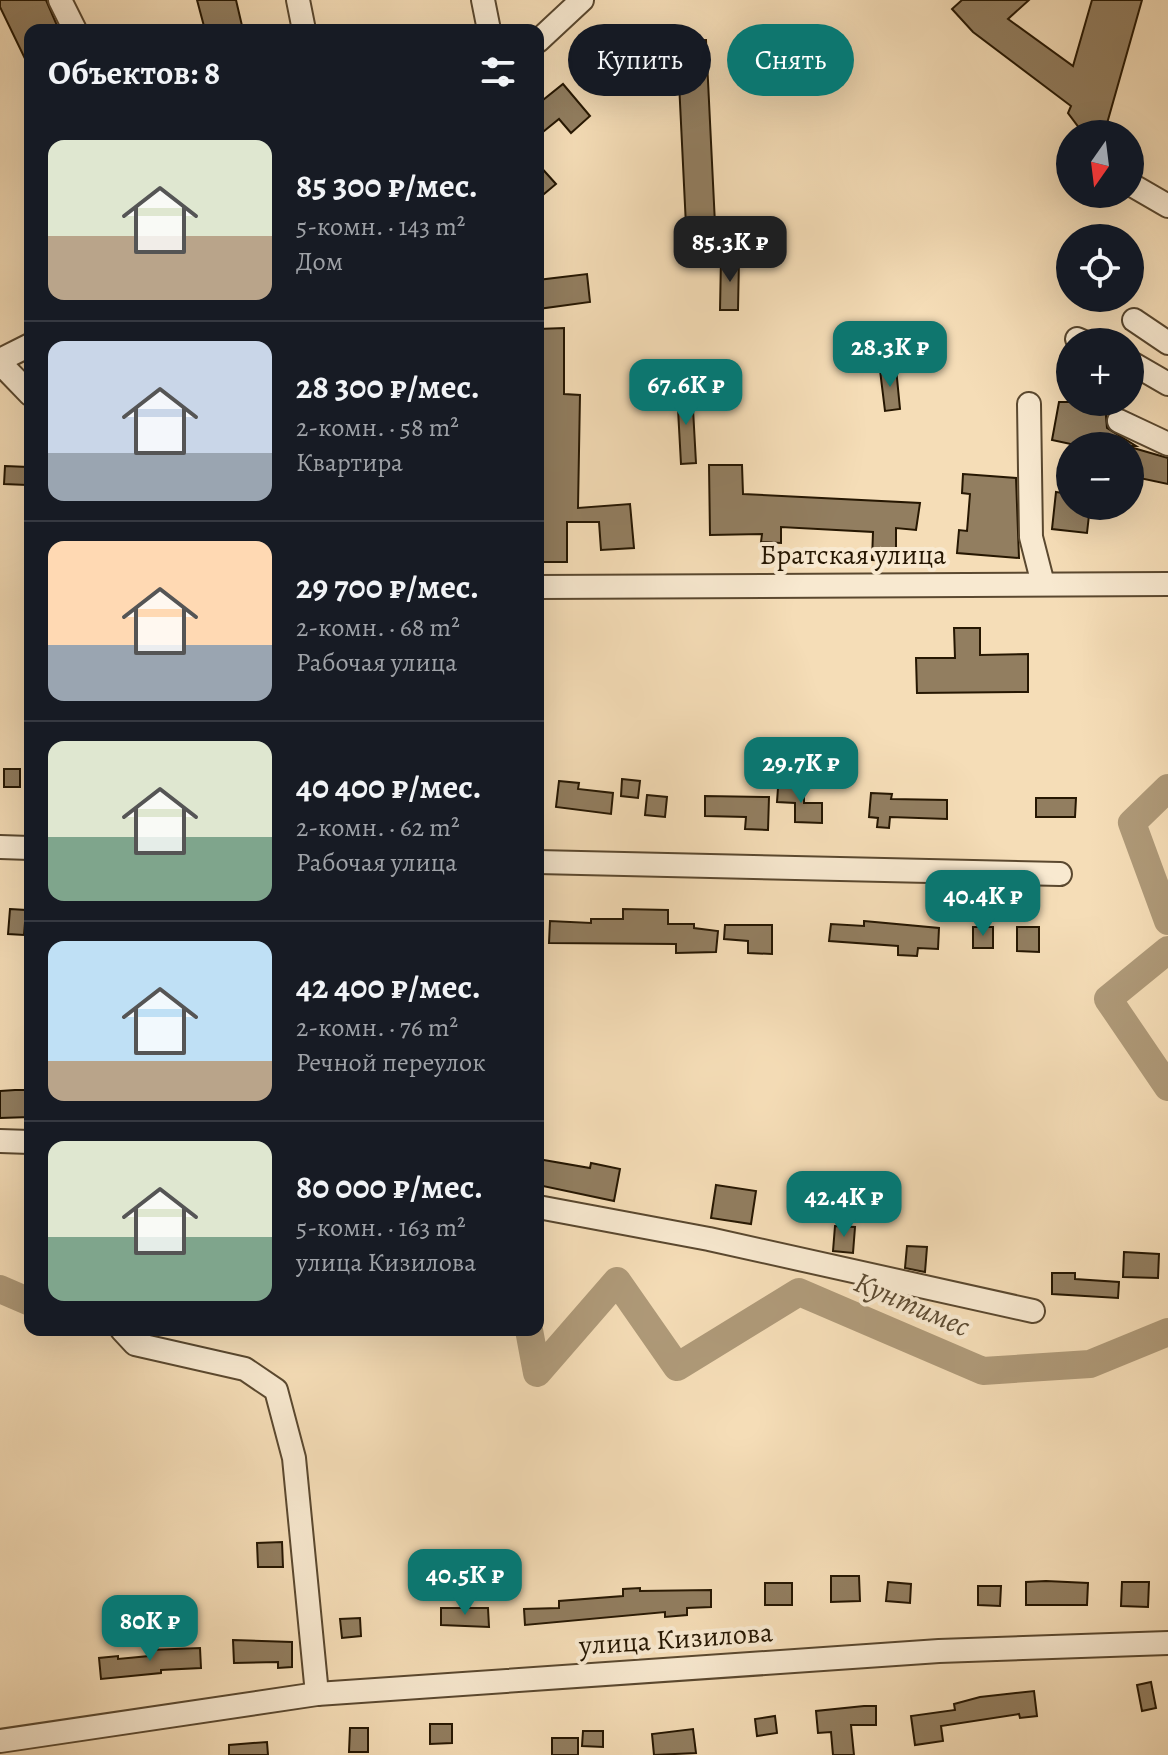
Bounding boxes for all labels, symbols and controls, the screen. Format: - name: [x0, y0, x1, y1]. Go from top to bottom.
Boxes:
- chip: Купить: [568, 24, 711, 96]
- chip: Снять: [727, 24, 854, 96]
- text: Объектов: 8: [48, 49, 220, 96]
- icon: filters: [476, 50, 520, 94]
- north arrow: [1056, 120, 1144, 208]
- map controls: [1056, 120, 1144, 520]
- text: 85 300 ₽/мес.: [296, 162, 478, 209]
- icon: home: [112, 172, 208, 268]
- text: 5-комн. · 143 m²: [296, 209, 465, 244]
- pin: 85.3K ₽: [656, 216, 804, 284]
- text: 85.3K ₽: [692, 224, 768, 259]
- button: locate: [1056, 224, 1144, 312]
- text: Дом: [296, 244, 343, 279]
- pin: 28.3K ₽: [816, 321, 964, 389]
- button: +: [1056, 328, 1144, 416]
- text: 28.3K ₽: [851, 329, 929, 364]
- pin: 67.6K ₽: [612, 359, 760, 427]
- text: 28 300 ₽/мес.: [296, 363, 480, 410]
- text: 67.6K ₽: [647, 367, 725, 402]
- icon: home: [112, 373, 208, 469]
- text: 2-комн. · 58 m²: [296, 410, 459, 445]
- button: −: [1056, 432, 1144, 520]
- text: Квартира: [296, 445, 403, 480]
- street label: Братская улица: [760, 536, 946, 574]
- text: 29 700 ₽/мес.: [296, 563, 479, 610]
- icon: home: [112, 573, 208, 669]
- text: 2-комн. · 68 m²: [296, 610, 460, 645]
- text: Рабочая улица: [296, 645, 457, 680]
- pin: 29.7K ₽: [727, 737, 875, 805]
- text: 29.7K ₽: [762, 745, 840, 780]
- text: 40 400 ₽/мес.: [296, 763, 482, 810]
- icon: home: [112, 773, 208, 869]
- text: 2-комн. · 62 m²: [296, 810, 459, 845]
- text: Рабочая улица: [296, 845, 457, 880]
- pin: 40.4K ₽: [909, 870, 1057, 938]
- text: 40.4K ₽: [943, 878, 1023, 913]
- text: 42 400 ₽/мес.: [296, 963, 481, 1010]
- icon: home: [112, 973, 208, 1069]
- text: 2-комн. · 76 m²: [296, 1010, 458, 1045]
- text: Речной переулок: [296, 1045, 486, 1080]
- text: 80 000 ₽/мес.: [296, 1163, 483, 1210]
- pin: 42.4K ₽: [770, 1171, 918, 1239]
- icon: home: [112, 1173, 208, 1269]
- text: 42.4K ₽: [805, 1179, 883, 1214]
- text: 5-комн. · 163 m²: [296, 1210, 466, 1245]
- text: улица Кизилова: [296, 1245, 476, 1280]
- water label: Кунтимес: [848, 1262, 976, 1346]
- pin: 40.5K ₽: [391, 1549, 539, 1617]
- text: 40.5K ₽: [426, 1557, 504, 1592]
- pin: 80K ₽: [94, 1595, 206, 1663]
- text: 80K ₽: [120, 1603, 180, 1638]
- street label: улица Кизилова: [577, 1613, 774, 1665]

